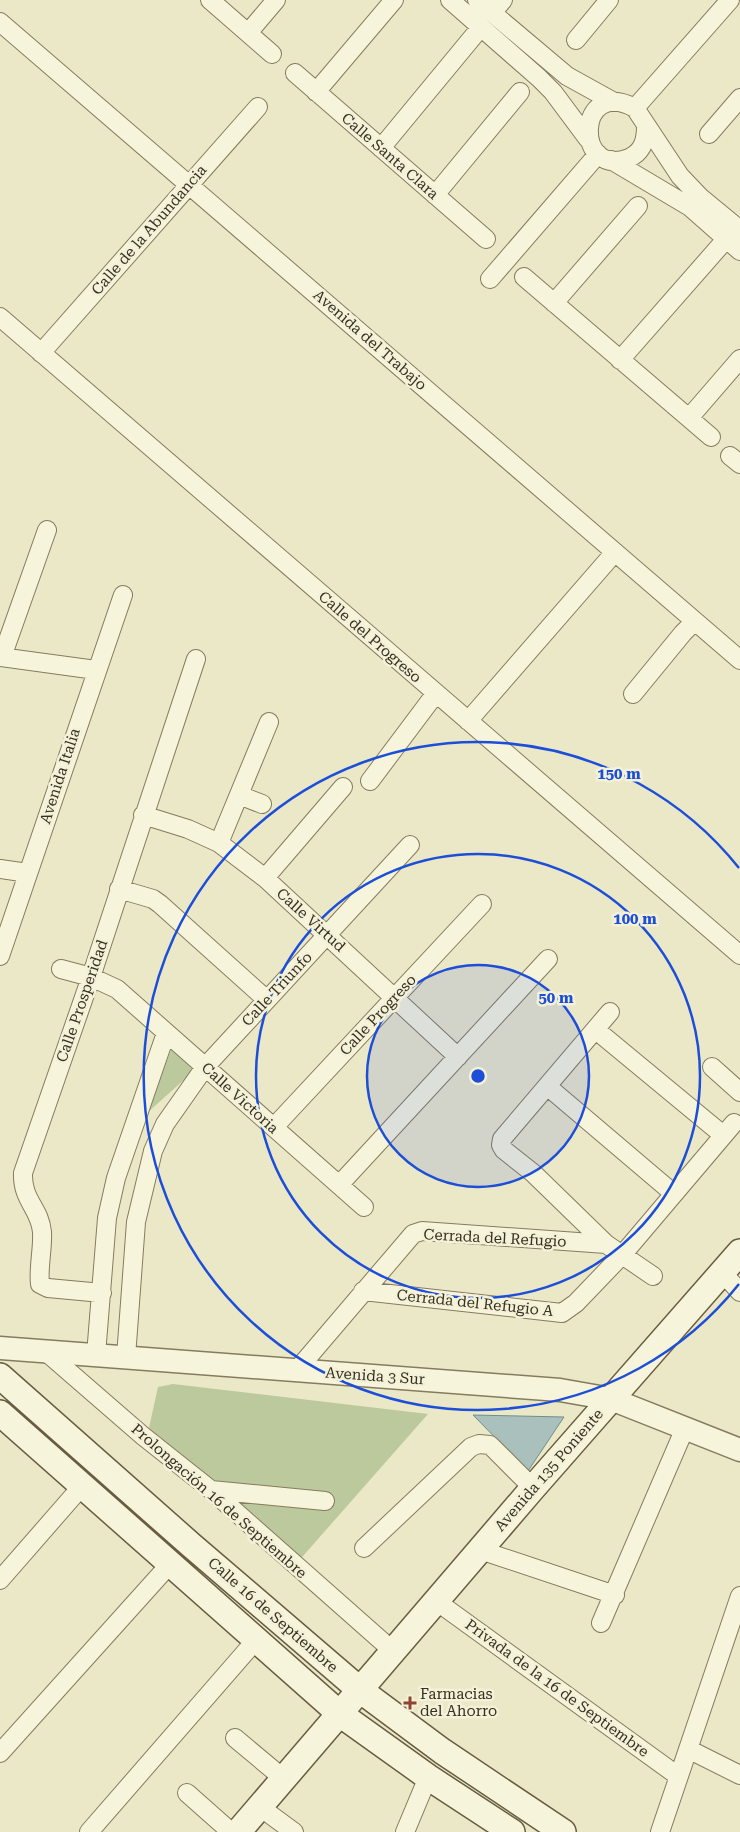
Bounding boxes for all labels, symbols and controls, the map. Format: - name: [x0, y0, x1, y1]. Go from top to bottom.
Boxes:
- street label: Calle Santa Clara: [338, 109, 442, 203]
- street label: Calle de la Abundancia: [88, 161, 210, 299]
- street label: Avenida del Trabajo: [310, 286, 430, 394]
- street label: Calle del Progreso: [315, 588, 425, 686]
- street label: Avenida Italia: [36, 726, 84, 826]
- text: 150 m: [597, 765, 641, 783]
- street label: Calle Virtud: [273, 884, 349, 956]
- text: 100 m: [613, 910, 657, 928]
- street label: Calle Prosperidad: [53, 937, 112, 1065]
- street label: Calle Triunfo: [238, 948, 316, 1030]
- street label: Calle Progreso: [336, 971, 420, 1059]
- text: 50 m: [538, 989, 574, 1007]
- street label: Calle Victoria: [198, 1059, 282, 1137]
- centre of rings: [469, 1067, 487, 1085]
- street label: Cerrada del Refugio: [423, 1225, 567, 1251]
- street label: Cerrada del Refugio A: [396, 1286, 555, 1320]
- street label: Avenida 3 Sur: [325, 1364, 425, 1388]
- street label: Avenida 135 Poniente: [491, 1405, 607, 1535]
- street label: Prolongación 16 de Septiembre: [128, 1420, 310, 1582]
- street label: Calle 16 de Septiembre: [204, 1554, 342, 1676]
- street label: Privada de la 16 de Septiembre: [462, 1615, 652, 1761]
- place label: Farmacias del Ahorro: [420, 1685, 497, 1720]
- marker: Farmacias del Ahorro: [404, 1697, 416, 1709]

